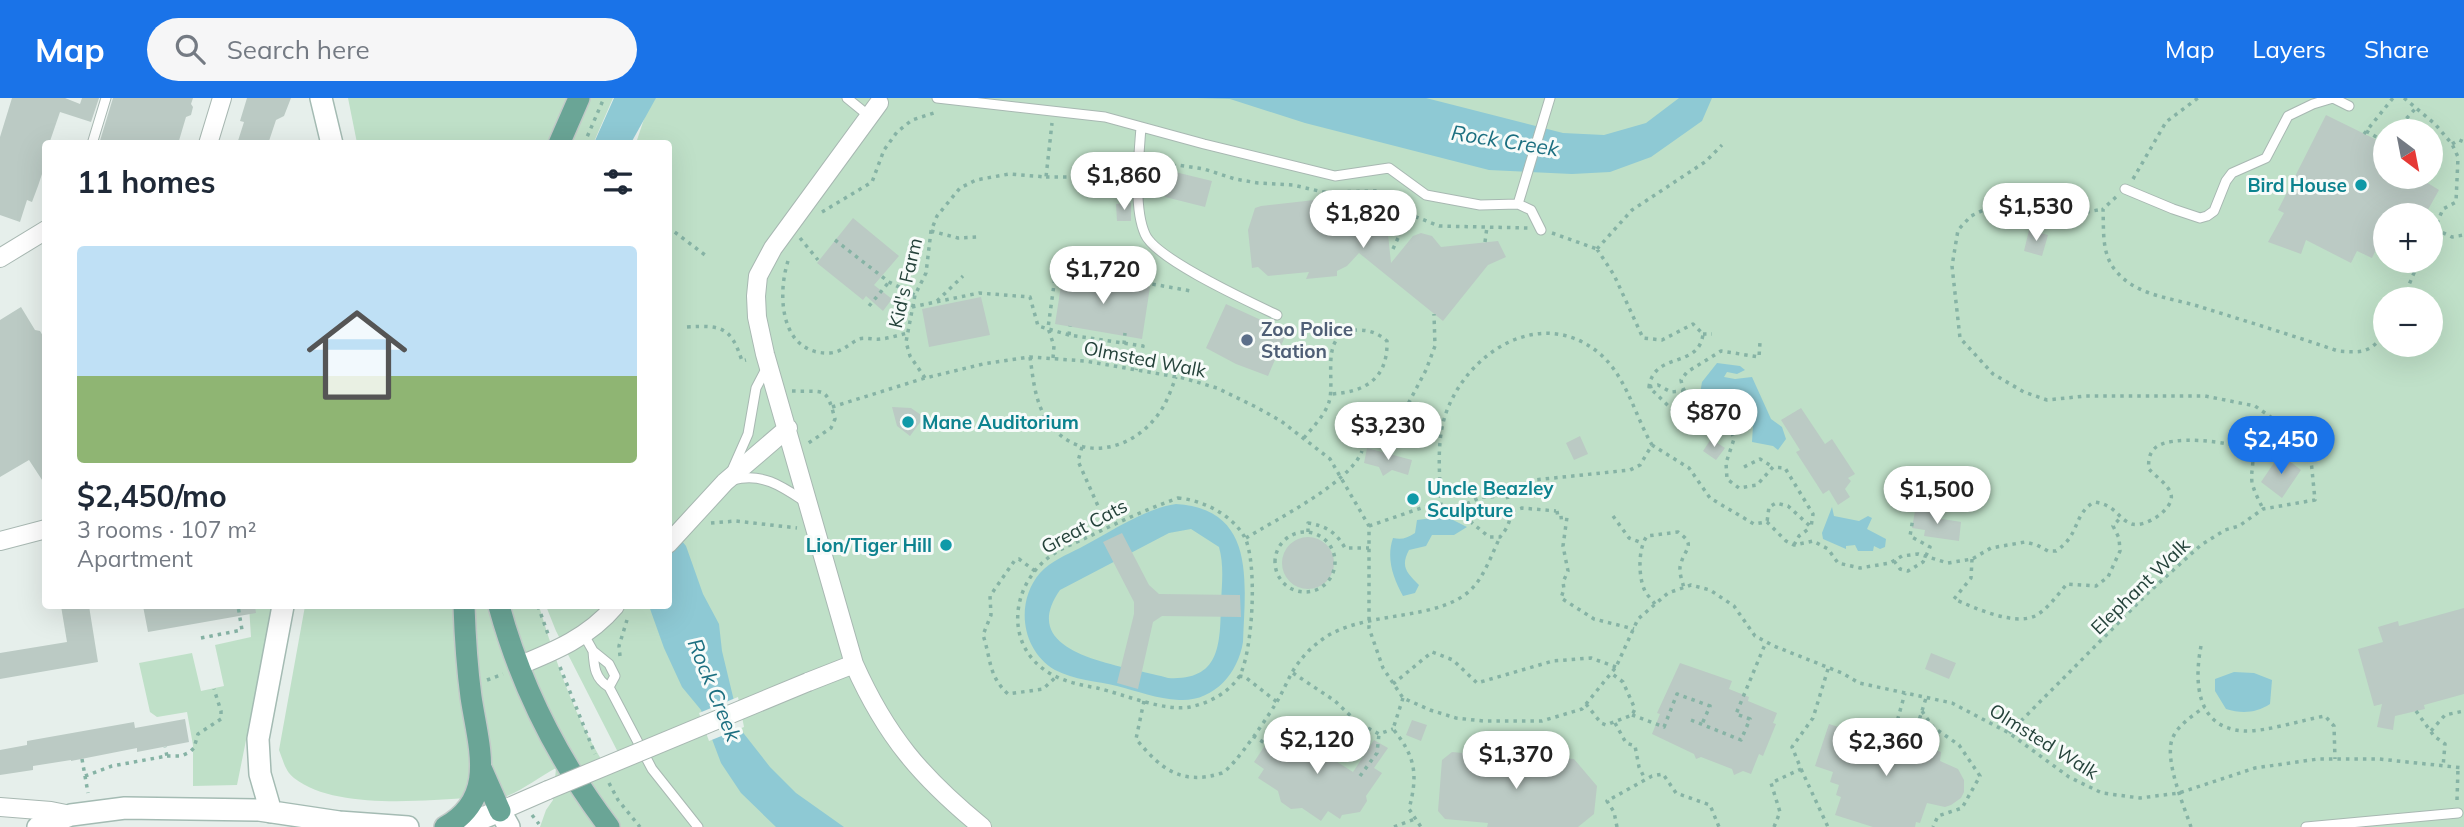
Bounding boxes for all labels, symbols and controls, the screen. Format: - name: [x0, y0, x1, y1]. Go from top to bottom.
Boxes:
- search box: [147, 18, 637, 81]
- text: Map: [35, 29, 105, 70]
- icon: search: [171, 30, 209, 68]
- text: Search here: [227, 33, 370, 66]
- text: Map: [2165, 34, 2214, 64]
- text: Layers: [2252, 34, 2326, 64]
- text: Share: [2364, 34, 2429, 64]
- water label: Rock Creek: [1450, 119, 1562, 162]
- north arrow: [2373, 119, 2443, 189]
- map controls: [2373, 119, 2443, 357]
- pin: $1,860: [1067, 152, 1181, 212]
- text: $1,860: [1087, 160, 1161, 189]
- text: 11 homes: [77, 163, 216, 201]
- icon: filters: [599, 163, 637, 201]
- place label: Bird House: [2247, 173, 2347, 197]
- marker: Bird House: [2353, 177, 2369, 193]
- pin: $1,530: [1979, 184, 2093, 243]
- pin: $1,820: [1306, 190, 1420, 250]
- text: $1,530: [1999, 191, 2073, 220]
- text: $1,820: [1326, 198, 1400, 227]
- button: +: [2373, 203, 2443, 273]
- street label: Kid's Farm: [883, 236, 927, 330]
- pin: $1,720: [1046, 246, 1160, 306]
- text: $1,720: [1066, 254, 1140, 283]
- button: −: [2373, 287, 2443, 357]
- icon: home: [294, 292, 420, 418]
- place label: Zoo Police Station: [1261, 317, 1353, 363]
- marker: Zoo Police Station: [1239, 332, 1255, 348]
- street label: Olmsted Walk: [1082, 335, 1208, 383]
- pin: $870: [1673, 390, 1755, 449]
- text: $870: [1686, 397, 1742, 426]
- pin: $3,230: [1331, 402, 1445, 462]
- place label: Mane Auditorium: [922, 410, 1079, 434]
- text: $3,230: [1351, 410, 1425, 439]
- marker: Mane Auditorium: [900, 414, 916, 430]
- pin: $2,450: [2224, 416, 2338, 476]
- text: $2,450: [2244, 424, 2318, 453]
- pin: $1,500: [1880, 466, 1994, 526]
- text: $1,500: [1900, 474, 1974, 503]
- place label: Uncle Beazley Sculpture: [1427, 476, 1554, 522]
- text: $2,450/mo: [77, 477, 227, 515]
- marker: Uncle Beazley Sculpture: [1405, 491, 1421, 507]
- street label: Great Cats: [1037, 493, 1131, 559]
- text: 3 rooms · 107 m²: [77, 515, 257, 544]
- place label: Lion/Tiger Hill: [806, 533, 932, 557]
- street label: Elephant Walk: [2085, 533, 2195, 639]
- marker: Lion/Tiger Hill: [938, 537, 954, 553]
- text: Apartment: [77, 544, 193, 573]
- water label: Rock Creek: [683, 634, 748, 746]
- street label: Olmsted Walk: [1985, 698, 2103, 784]
- pin: $2,120: [1260, 716, 1374, 776]
- pin: $2,360: [1829, 718, 1943, 778]
- text: $2,120: [1280, 724, 1354, 753]
- text: $2,360: [1849, 726, 1923, 755]
- pin: $1,370: [1459, 732, 1573, 791]
- text: $1,370: [1479, 739, 1553, 768]

